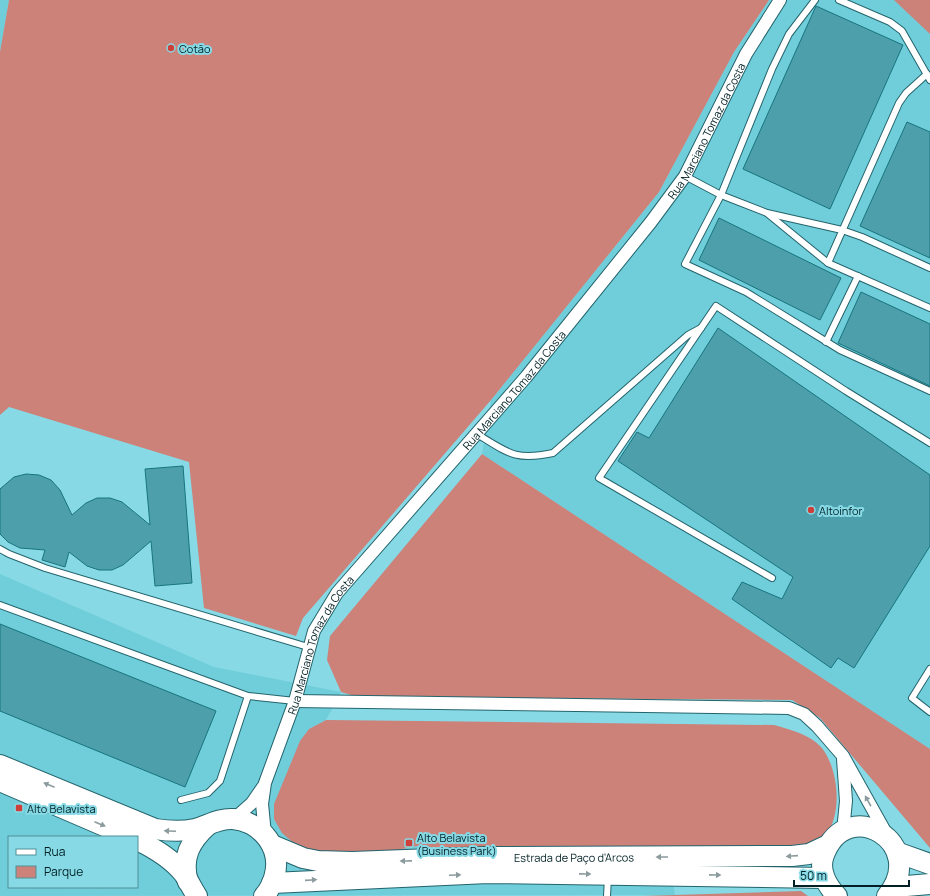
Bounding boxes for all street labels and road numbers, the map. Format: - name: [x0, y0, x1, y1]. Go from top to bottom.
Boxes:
- street label: Rua Marciano Tomaz da Costa: [664, 60, 748, 201]
- street label: Rua Marciano Tomaz da Costa: [459, 327, 569, 452]
- street label: Rua Marciano Tomaz da Costa: [283, 572, 357, 716]
- street label: Estrada de Paço d'Arcos: [514, 849, 634, 864]

